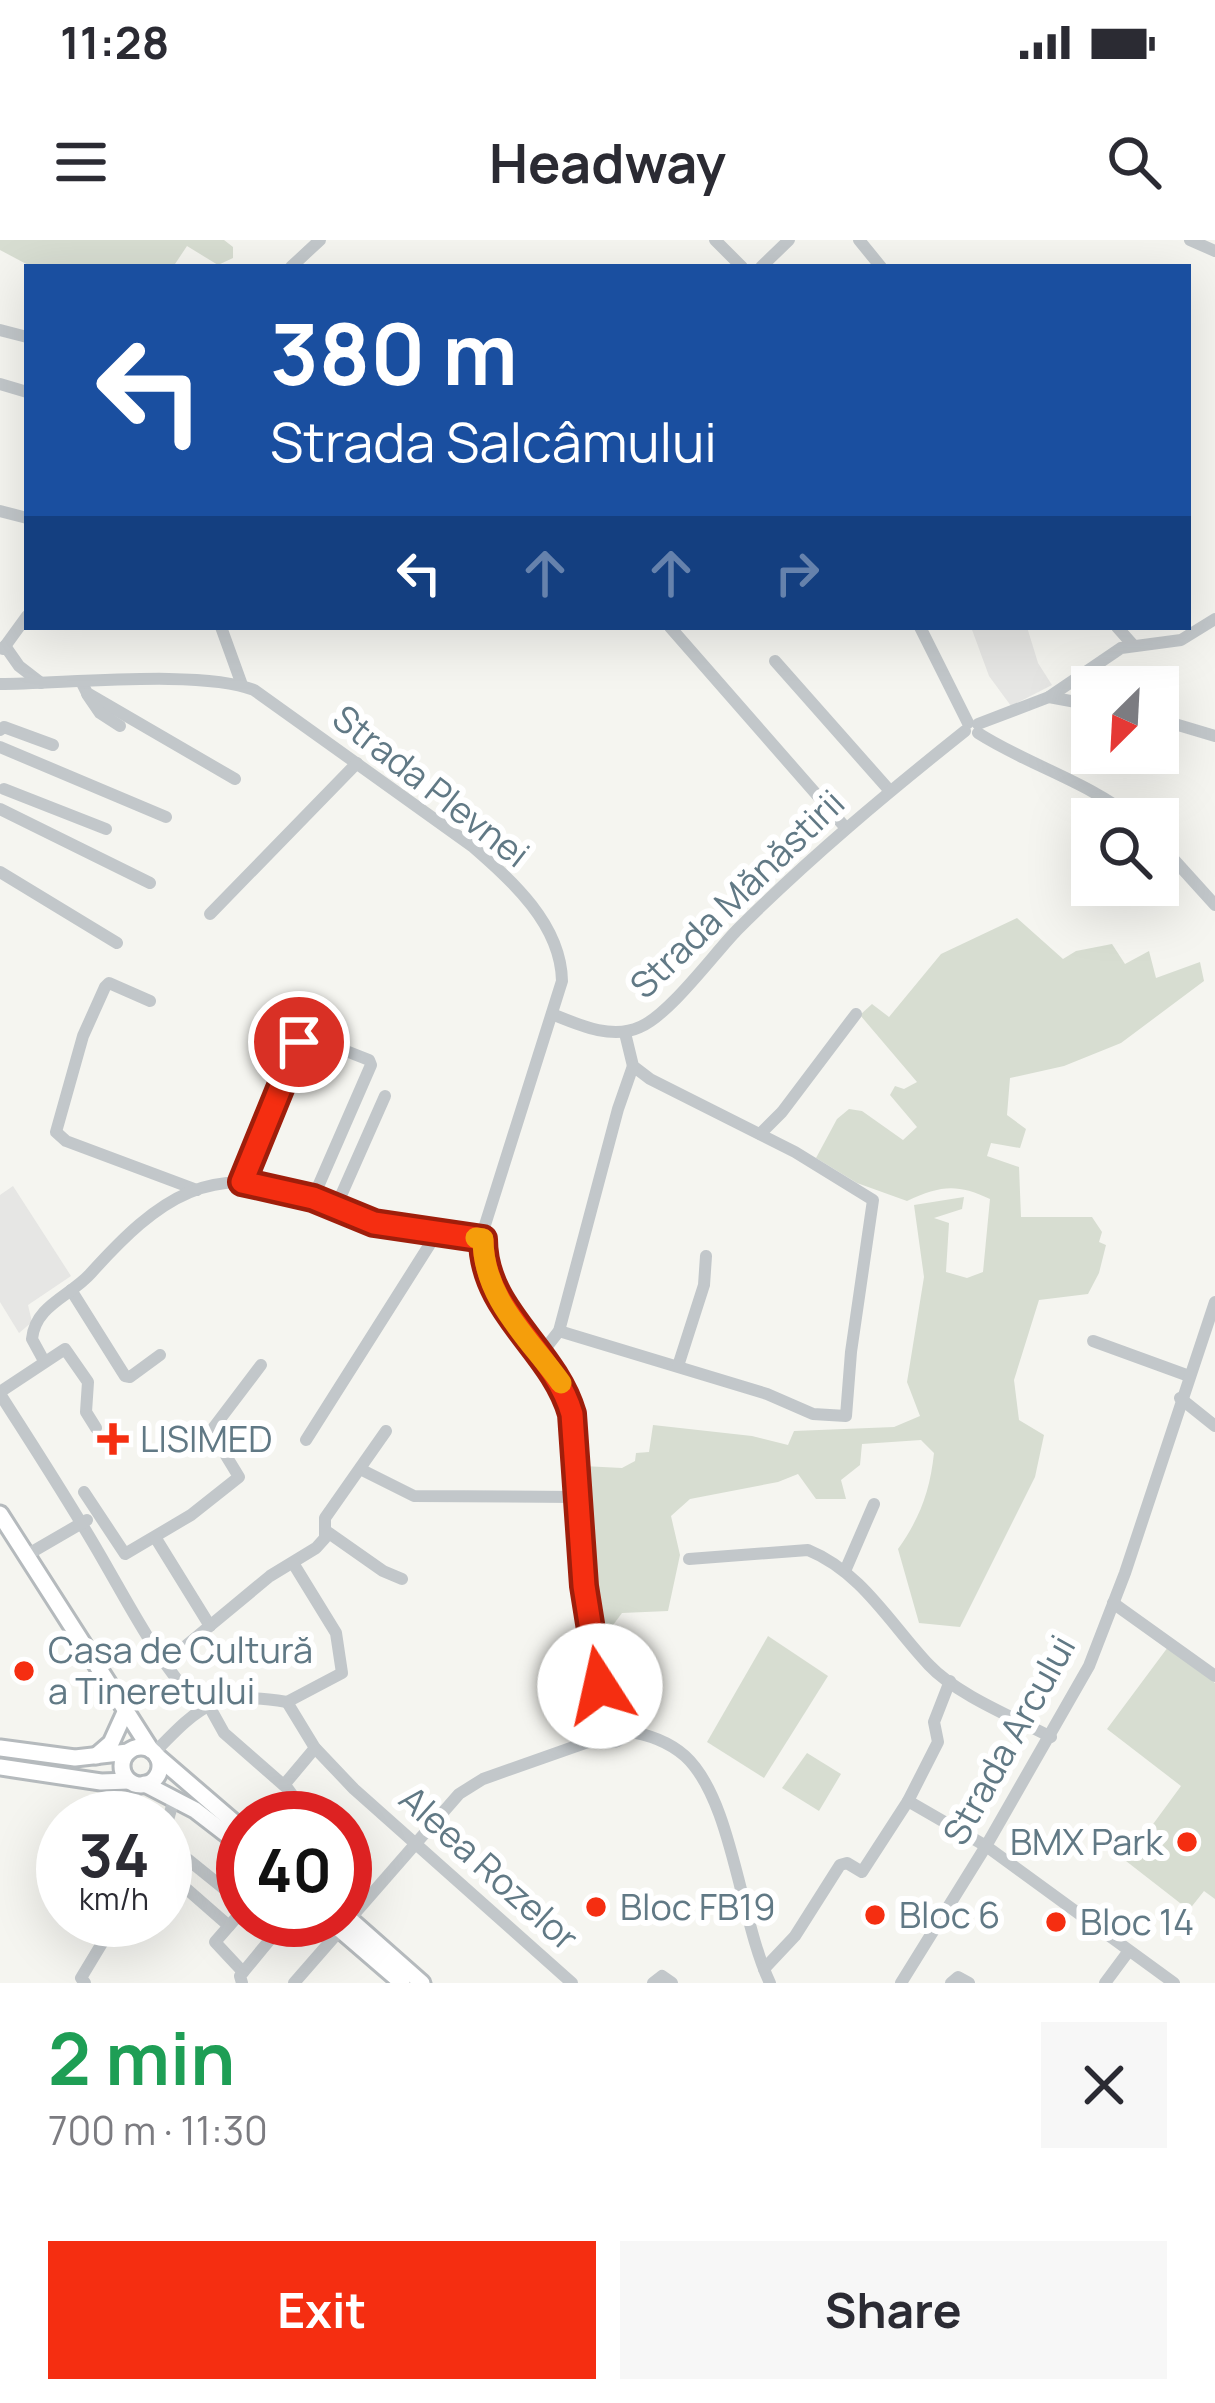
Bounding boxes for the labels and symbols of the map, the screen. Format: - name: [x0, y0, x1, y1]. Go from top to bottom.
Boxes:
- north arrow: [1071, 666, 1179, 774]
- street label: Strada Plevnei: [323, 693, 540, 878]
- street label: Strada Mănăstirii: [619, 779, 855, 1009]
- pin: [248, 991, 350, 1093]
- place label: LISIMED: [140, 1414, 272, 1463]
- marker: LISIMED: [97, 1423, 129, 1455]
- position arrow: [537, 1623, 663, 1749]
- place label: Casa de Cultură a Tineretului: [48, 1625, 313, 1715]
- street label: Strada Arcului: [931, 1626, 1086, 1853]
- marker: Casa de Cultură a Tineretului: [11, 1658, 37, 1684]
- street label: Aleea Rozelor: [389, 1774, 589, 1961]
- speed limit sign: 40: [216, 1791, 372, 1947]
- place label: BMX Park: [1010, 1817, 1164, 1866]
- marker: BMX Park: [1174, 1829, 1200, 1855]
- place label: Bloc FB19: [620, 1882, 775, 1931]
- place label: Bloc 6: [899, 1890, 1000, 1939]
- marker: Bloc FB19: [583, 1894, 609, 1920]
- place label: Bloc 14: [1080, 1897, 1194, 1946]
- marker: Bloc 6: [862, 1902, 888, 1928]
- marker: Bloc 14: [1043, 1909, 1069, 1935]

